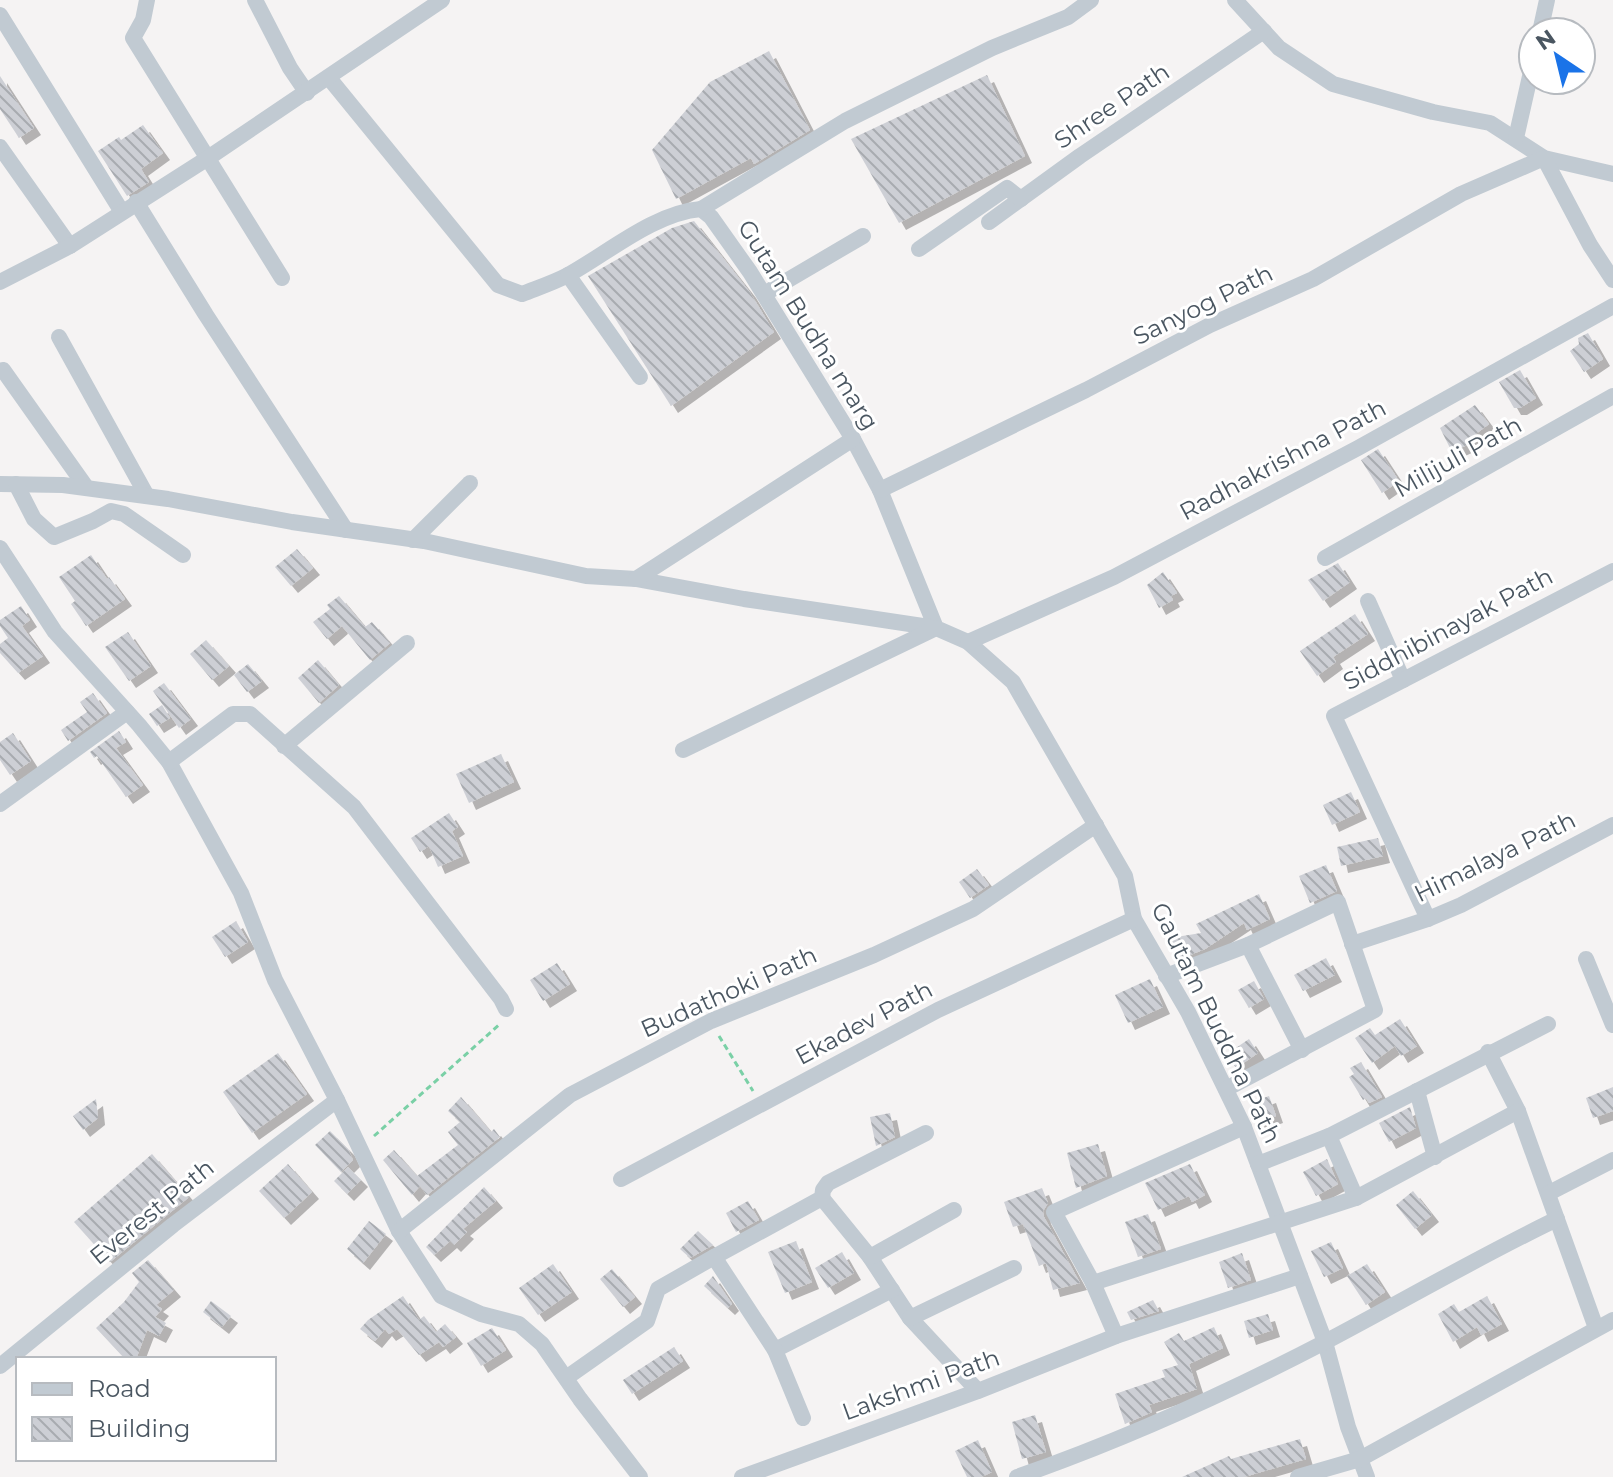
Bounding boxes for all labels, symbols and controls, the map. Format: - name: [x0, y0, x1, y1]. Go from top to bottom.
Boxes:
- north arrow: [1517, 16, 1597, 96]
- text: N: [1531, 24, 1561, 56]
- street label: Shree Path: [1049, 56, 1175, 155]
- street label: Gutam Budha marg: [732, 214, 885, 435]
- street label: Sanyog Path: [1128, 258, 1277, 351]
- street label: Radhakrishna Path: [1175, 393, 1391, 526]
- street label: Milijuli Path: [1389, 410, 1527, 503]
- street label: Siddhibinayak Path: [1338, 561, 1558, 696]
- street label: Himalaya Path: [1409, 805, 1580, 908]
- street label: Gautam Buddha Path: [1145, 898, 1287, 1148]
- street label: Budathoki Path: [636, 940, 821, 1043]
- street label: Ekadev Path: [790, 974, 937, 1071]
- street label: Everest Path: [84, 1153, 220, 1271]
- street label: Lakshmi Path: [838, 1343, 1004, 1426]
- legend: [16, 1357, 276, 1461]
- text: Road: [88, 1374, 151, 1403]
- text: Building: [88, 1414, 191, 1443]

